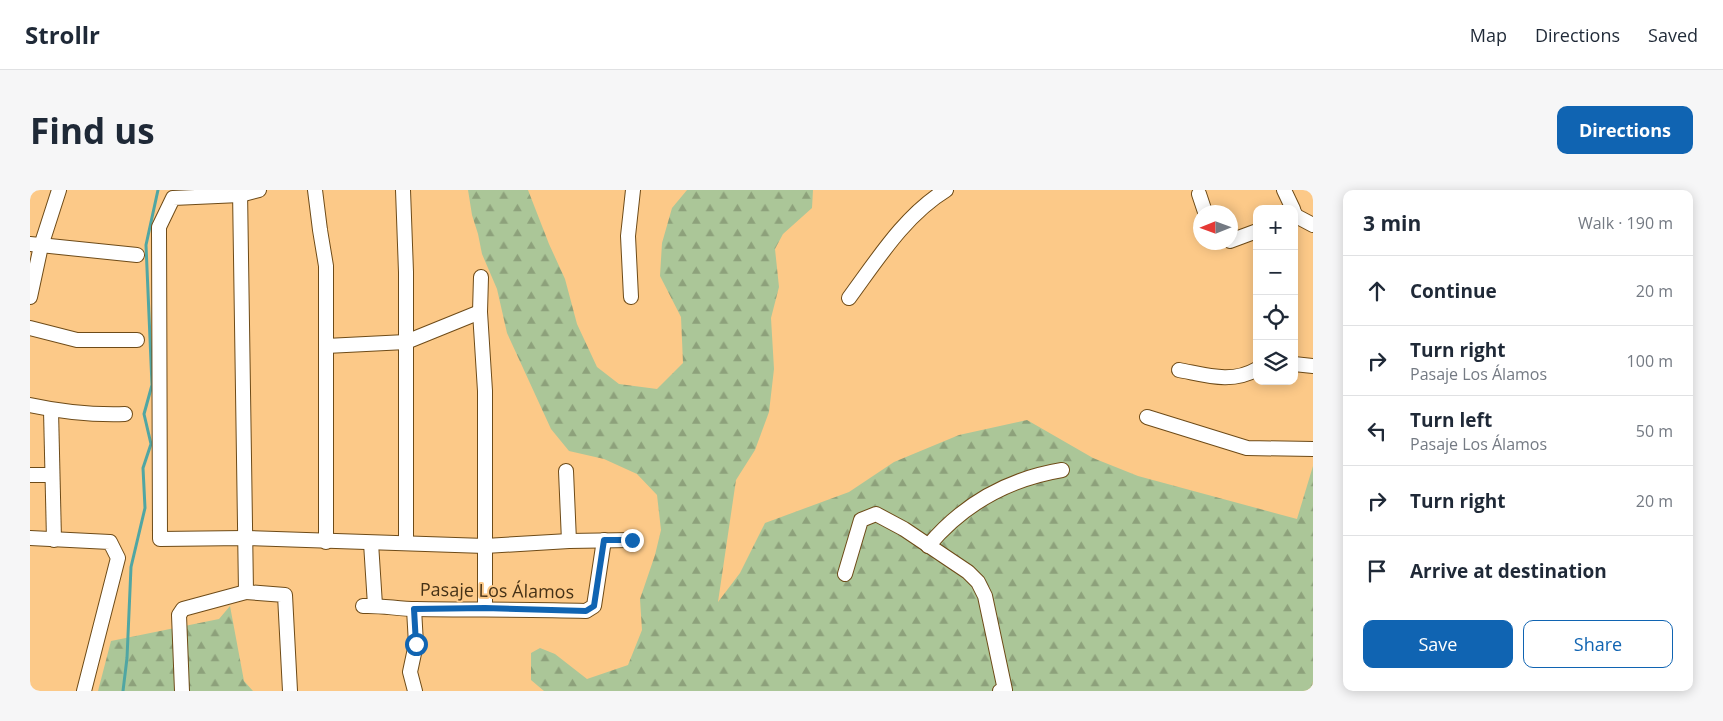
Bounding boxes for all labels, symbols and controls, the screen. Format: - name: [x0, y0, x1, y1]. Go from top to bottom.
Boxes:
- text: Strollr: [25, 18, 100, 51]
- text: Map: [1470, 23, 1507, 47]
- text: Directions: [1535, 23, 1620, 47]
- text: Saved: [1648, 23, 1698, 47]
- button: Directions: [1557, 106, 1693, 154]
- text: Find us: [30, 107, 155, 154]
- north arrow: [1193, 205, 1238, 250]
- map controls: [1253, 205, 1298, 385]
- button: +: [1253, 205, 1298, 250]
- text: 3 min: [1363, 209, 1421, 237]
- text: Walk · 190 m: [1578, 212, 1673, 234]
- button: −: [1253, 250, 1298, 295]
- icon: ahead: [1363, 277, 1391, 305]
- text: Continue: [1410, 278, 1497, 304]
- text: 20 m: [1636, 280, 1673, 302]
- button: locate: [1253, 295, 1298, 340]
- text: Turn right: [1410, 337, 1505, 363]
- button: layers: [1253, 340, 1298, 385]
- icon: right: [1363, 347, 1391, 375]
- text: 100 m: [1627, 350, 1673, 372]
- text: Pasaje Los Álamos: [1410, 363, 1547, 385]
- text: Turn left: [1410, 407, 1492, 433]
- icon: left: [1363, 417, 1391, 445]
- text: 50 m: [1636, 420, 1673, 442]
- text: Pasaje Los Álamos: [1410, 433, 1547, 455]
- icon: right: [1363, 487, 1391, 515]
- text: Turn right: [1410, 488, 1505, 514]
- text: 20 m: [1636, 490, 1673, 512]
- route end: [621, 529, 644, 552]
- icon: arrive: [1363, 557, 1391, 585]
- text: Arrive at destination: [1410, 558, 1607, 584]
- street label: Pasaje Los Álamos: [420, 577, 574, 603]
- button: Save: [1363, 620, 1513, 668]
- button: Share: [1523, 620, 1673, 668]
- route start: [405, 633, 428, 656]

